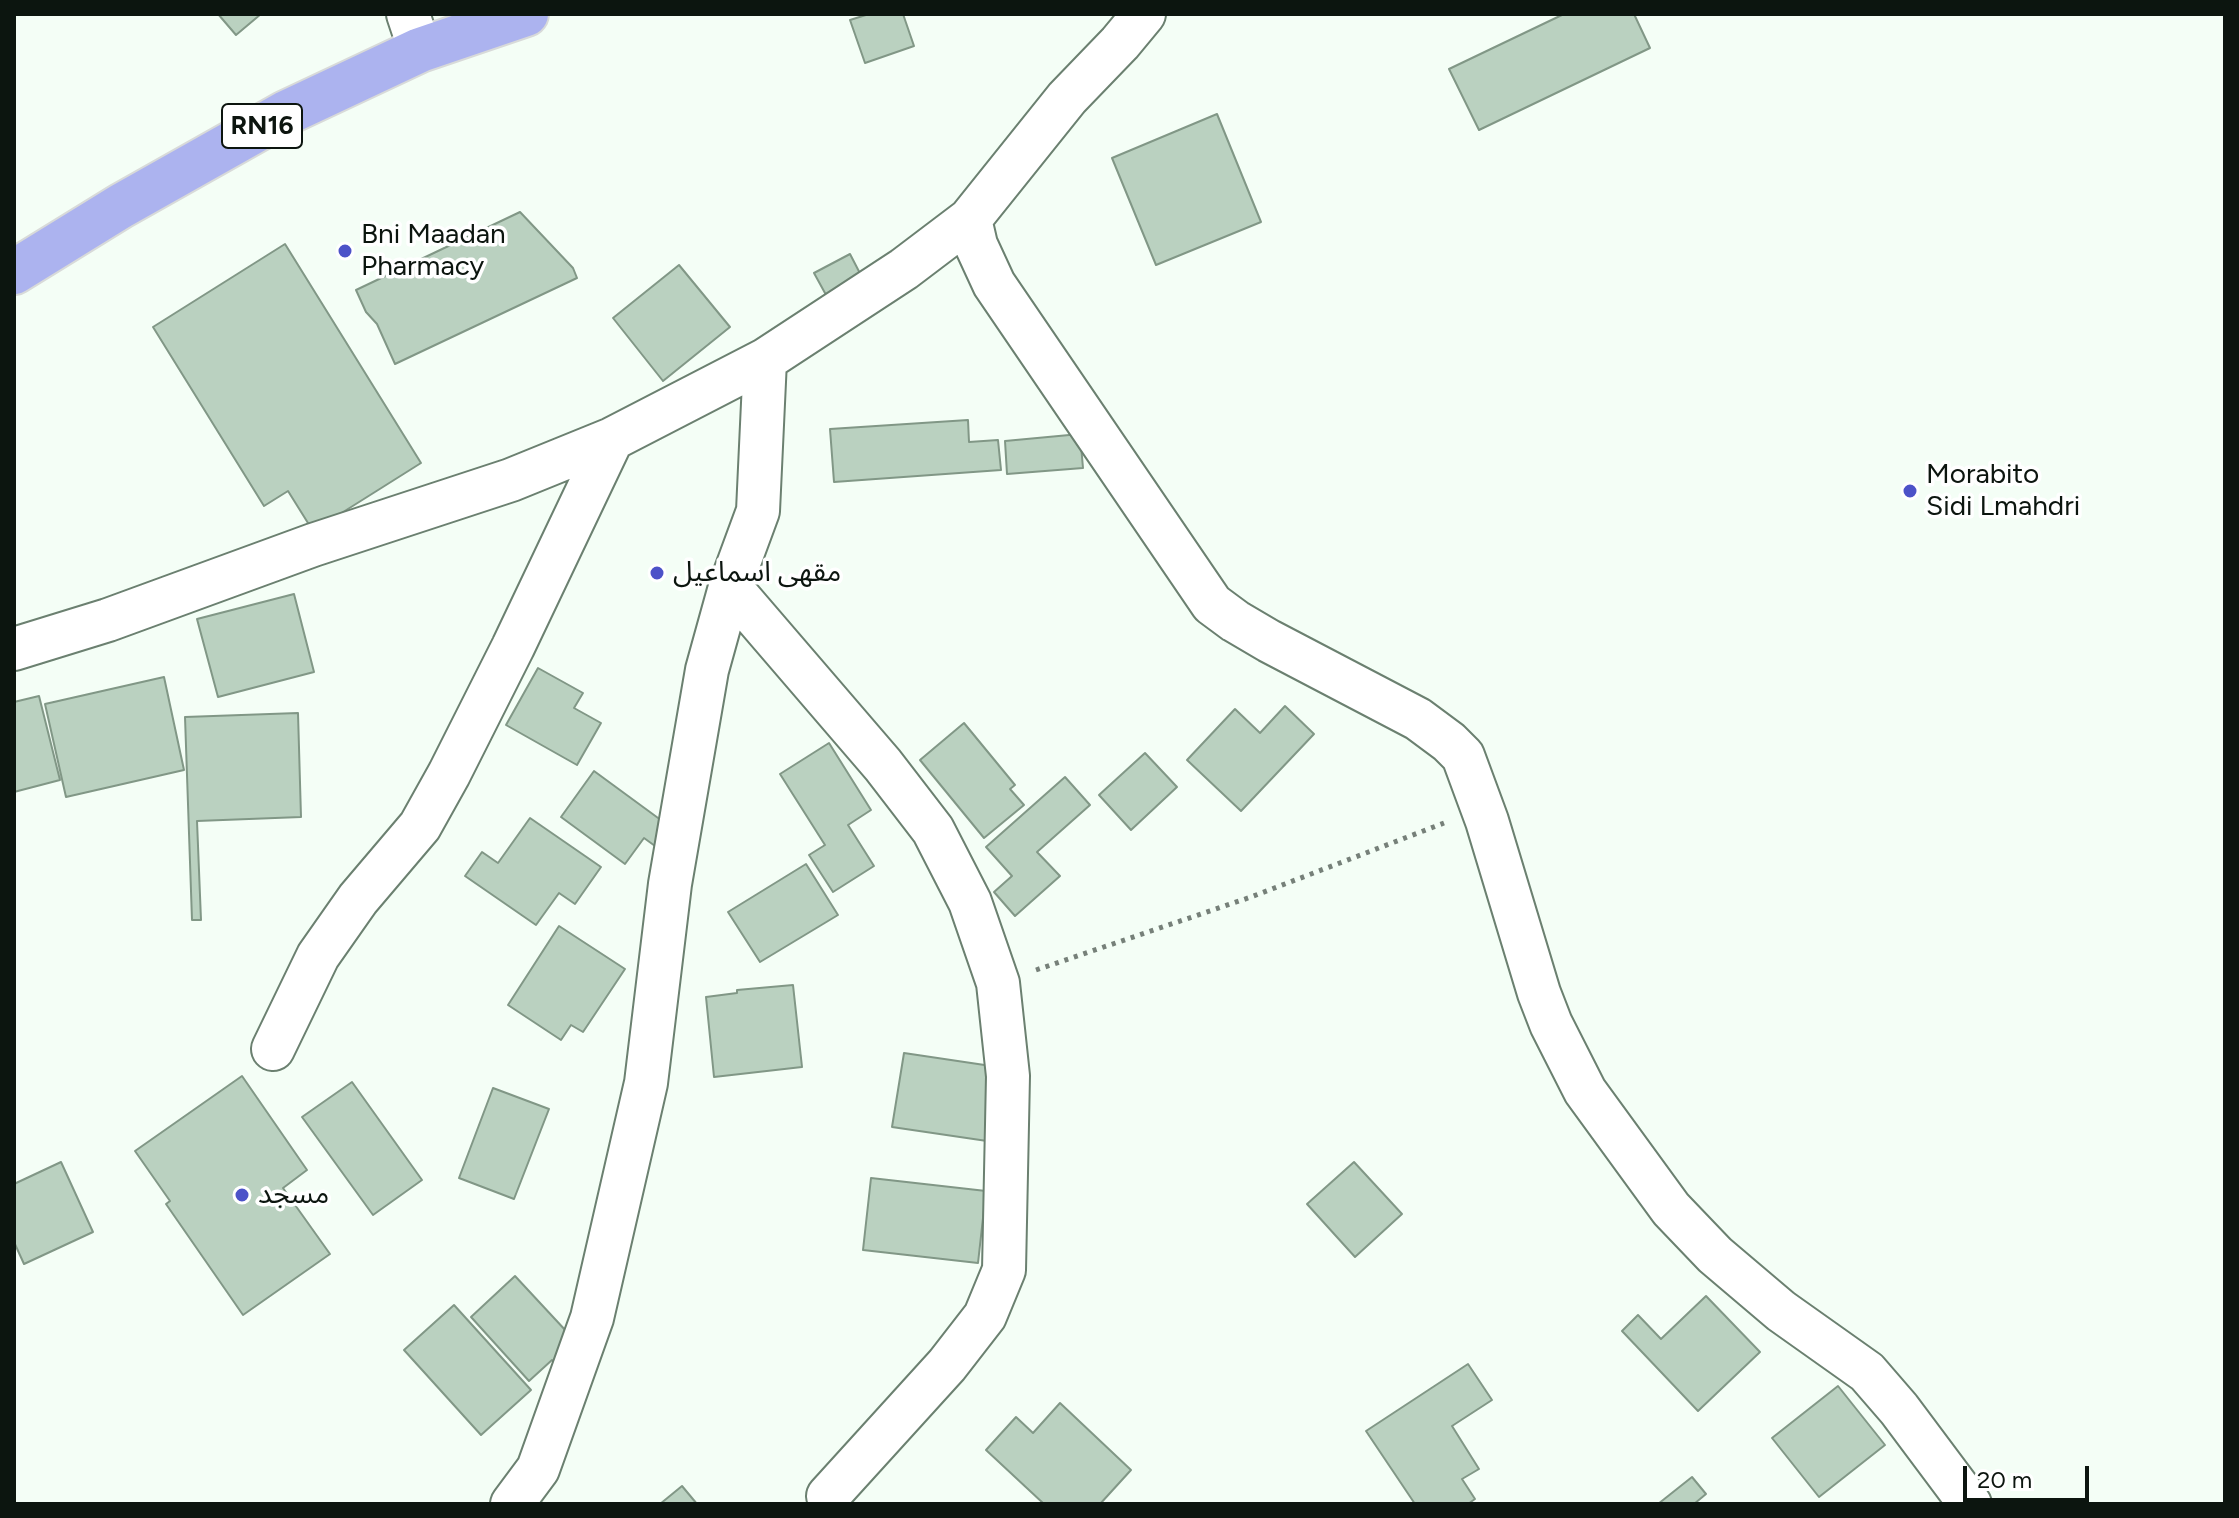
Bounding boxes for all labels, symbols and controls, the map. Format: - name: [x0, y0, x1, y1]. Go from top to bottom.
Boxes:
- road number: RN16: [222, 104, 302, 148]
- place label: Bni Maadan Pharmacy: [361, 218, 506, 284]
- marker: Bni Maadan Pharmacy: [336, 242, 354, 260]
- place label: Morabito Sidi Lmahdri: [1926, 458, 2080, 524]
- marker: Morabito Sidi Lmahdri: [1901, 482, 1919, 500]
- place label: مقهى اسماعيل: [673, 556, 841, 590]
- marker: مقهى اسماعيل: [648, 564, 666, 582]
- place label: مسجد: [258, 1178, 329, 1212]
- marker: مسجد: [233, 1186, 251, 1204]
- scale bar: [1967, 1450, 2093, 1500]
- text: 20 m: [1977, 1465, 2032, 1494]

